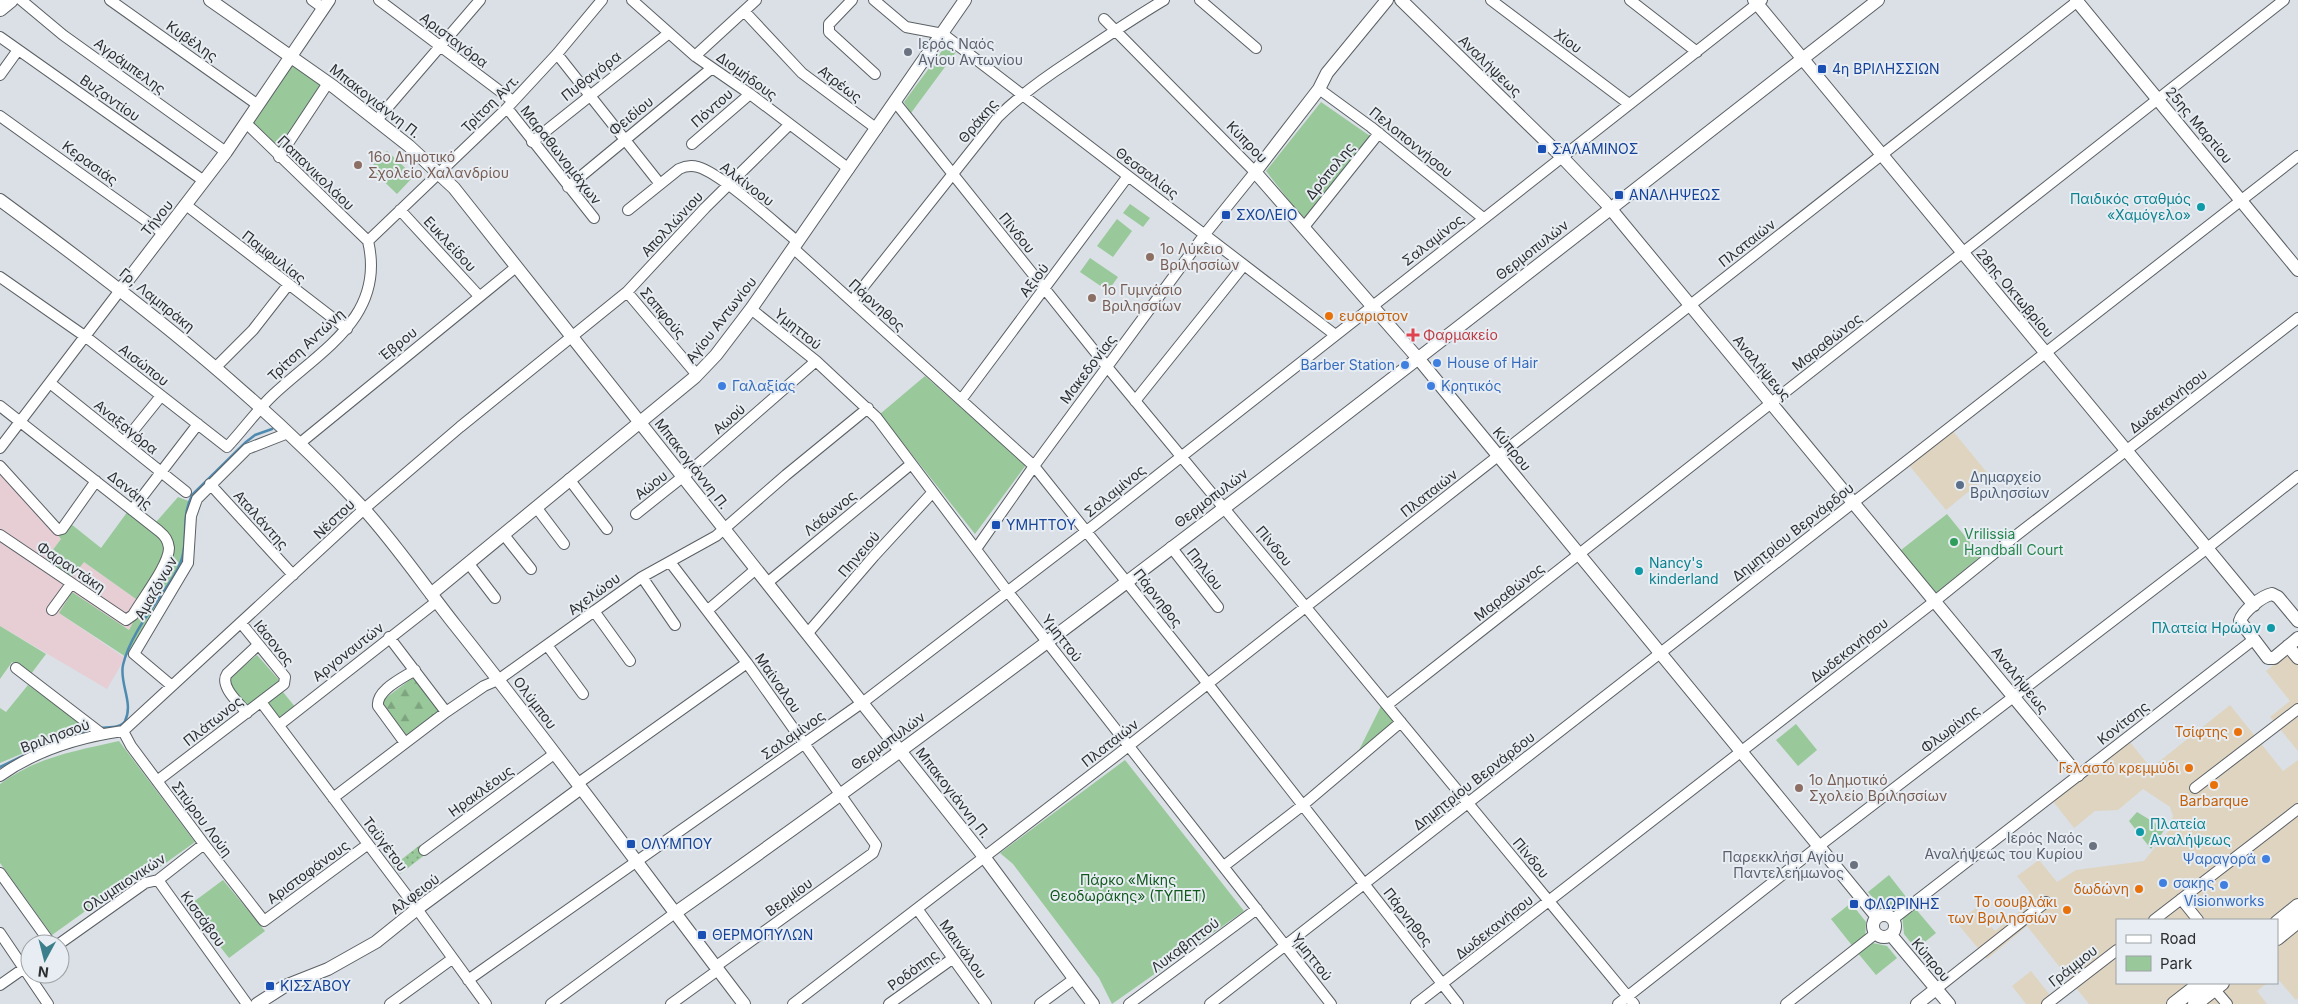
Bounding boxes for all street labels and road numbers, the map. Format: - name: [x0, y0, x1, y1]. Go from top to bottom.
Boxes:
- street label: Αρισταγόρα: [417, 9, 492, 71]
- street label: Κυβέλης: [163, 17, 221, 64]
- street label: Χίου: [1551, 25, 1585, 56]
- street label: Αναλήψεως: [1455, 31, 1525, 100]
- street label: Αγράμπελης: [91, 34, 169, 97]
- street label: Πυθαγόρα: [558, 47, 624, 104]
- street label: Διομήδους: [714, 48, 781, 103]
- street label: Μπακογιάννη Π.: [327, 60, 424, 141]
- street label: Ατρέως: [815, 62, 866, 106]
- street label: Βυζαντίου: [77, 71, 144, 124]
- street label: Τρίτση Αντ.: [458, 72, 522, 136]
- street label: 25ης Μαρτίου: [2162, 83, 2236, 166]
- street label: Πόντου: [687, 85, 736, 130]
- street label: Φειδίου: [605, 93, 656, 139]
- street label: Θράκης: [954, 95, 1001, 146]
- street label: Μαραθωνομάχων: [517, 102, 605, 208]
- street label: Πελοποννήσου: [1366, 103, 1456, 180]
- street label: Κύπρου: [1223, 117, 1271, 166]
- street label: Παπανικολάου: [274, 132, 358, 214]
- street label: Κερασιάς: [59, 137, 121, 188]
- street label: Δρόπολης: [1301, 139, 1358, 203]
- street label: Θεσσαλίας: [1112, 143, 1182, 202]
- street label: Αλκίνοου: [717, 158, 778, 209]
- street label: Απολλώνιου: [637, 188, 706, 260]
- street label: Τήνου: [137, 196, 176, 239]
- street label: Πίνδου: [996, 209, 1039, 256]
- street label: Σαλαμίνος: [1398, 210, 1467, 269]
- street label: Ευκλείδου: [421, 213, 480, 275]
- street label: Πλαταιών: [1715, 215, 1779, 270]
- street label: Θερμοπυλών: [1492, 216, 1572, 283]
- street label: Παμφυλίας: [239, 226, 310, 287]
- street label: 28ης Οκτωβρίου: [1973, 245, 2057, 341]
- street label: Αξιού: [1015, 259, 1052, 300]
- street label: Γρ, Λαμπράκη: [116, 264, 198, 335]
- street label: Αγίου Αντωνίου: [682, 273, 760, 366]
- street label: Πάρνηθος: [846, 275, 909, 334]
- street label: Σαπφούς: [637, 283, 690, 342]
- street label: Υμηττού: [771, 304, 825, 353]
- street label: Τρίτση Αντώνη: [264, 305, 347, 384]
- street label: Μαραθώνος: [1788, 309, 1865, 374]
- street label: Έβρου: [375, 323, 420, 364]
- street label: Μακεδονίας: [1056, 331, 1119, 407]
- street label: Αναλήψεως: [1730, 331, 1795, 404]
- street label: Αισώπου: [116, 340, 173, 389]
- street label: Δωδεκανήσου: [2125, 365, 2210, 436]
- street label: Αναξαγόρα: [91, 396, 162, 457]
- street label: Αωού: [709, 400, 748, 437]
- street label: Μπακογιάννη Π.: [652, 415, 733, 512]
- street label: Κύπρου: [1490, 423, 1535, 474]
- street label: Σαλαμίνος: [1081, 461, 1149, 520]
- street label: Θερμοπυλών: [1170, 464, 1251, 531]
- street label: Πλαταιών: [1397, 465, 1461, 520]
- street label: Δανάης: [105, 467, 156, 513]
- street label: Αώου: [631, 467, 671, 503]
- street label: Δημητρίου Βερνάρδου: [1728, 479, 1857, 584]
- street label: Λάδωνος: [800, 486, 859, 539]
- street label: Αταλάντης: [230, 487, 292, 553]
- street label: Νέστου: [310, 495, 358, 542]
- street label: Πίνδου: [1253, 522, 1296, 569]
- street label: Πηνειού: [834, 527, 883, 580]
- street label: Φαραντάκη: [34, 537, 109, 596]
- street label: Πηλίου: [1184, 544, 1227, 593]
- street label: Αμαζόνων: [131, 553, 180, 622]
- street label: Μαραθώνος: [1470, 559, 1547, 624]
- street label: Πάρνηθος: [1130, 565, 1187, 630]
- street label: Αχελώου: [564, 569, 623, 618]
- street label: Υμηττού: [1039, 611, 1086, 665]
- street label: Δωδεκανήσου: [1806, 614, 1891, 685]
- street label: Ιάσονος: [251, 616, 298, 669]
- street label: Αργοναυτών: [309, 619, 387, 685]
- street label: Αναλήψεως: [1988, 643, 2052, 716]
- street label: Μαίναλου: [752, 650, 805, 716]
- street label: Ολύμπου: [510, 673, 561, 732]
- street label: Πλάτωνος: [180, 692, 246, 749]
- street label: Κονίτσης: [2094, 697, 2152, 748]
- street label: Φλωρίνης: [1917, 701, 1982, 756]
- street label: Σαλαμίνος: [758, 707, 828, 763]
- street label: Θερμοπυλών: [847, 708, 928, 773]
- street label: Βριλησσού: [18, 715, 92, 756]
- street label: Πλαταιών: [1078, 715, 1142, 770]
- street label: Δημητρίου Βερνάρδου: [1409, 728, 1538, 833]
- street label: Μπακογιάννη Π.: [913, 744, 994, 841]
- street label: Ηρακλέους: [445, 761, 517, 820]
- street label: Σπύρου Λούη: [169, 778, 236, 860]
- street label: Ταϋγέτου: [359, 813, 411, 874]
- street label: Πίνδου: [1510, 834, 1553, 881]
- street label: Αριστοφάνους: [263, 836, 352, 907]
- street label: Ολυμπιονικών: [79, 849, 168, 916]
- street label: Αλφειού: [387, 870, 442, 917]
- street label: Βερμίου: [762, 874, 816, 919]
- street label: Πάρνηθος: [1380, 884, 1437, 949]
- street label: Κισσάβου: [178, 888, 229, 950]
- street label: Δωδεκανήσου: [1451, 891, 1536, 962]
- street label: Λυκαβηττού: [1147, 913, 1222, 976]
- street label: Μαινάλου: [936, 916, 990, 981]
- street label: Υμηττού: [1289, 930, 1336, 984]
- street label: Κύπρου: [1908, 935, 1954, 985]
- street label: Γράμμου: [2045, 941, 2100, 990]
- street label: Ροδόπης: [884, 945, 941, 994]

